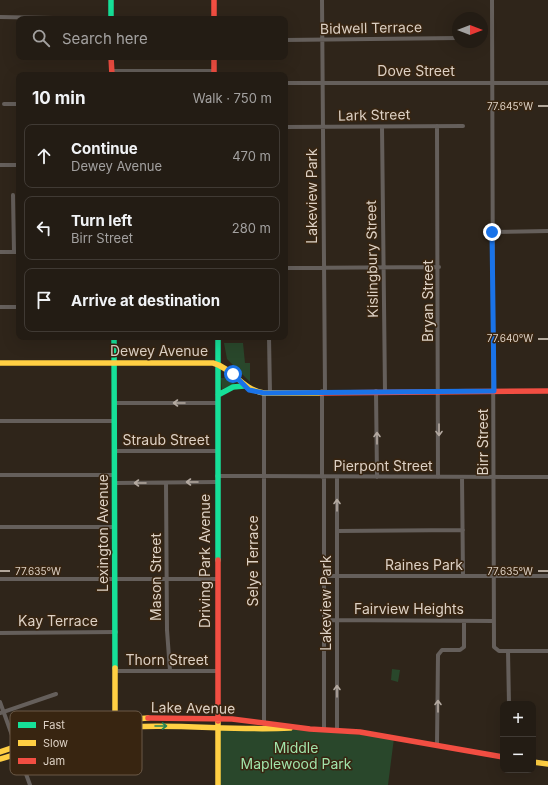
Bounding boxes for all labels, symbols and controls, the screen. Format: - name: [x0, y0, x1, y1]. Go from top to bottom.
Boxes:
- north arrow: [452, 12, 488, 48]
- search box: [16, 16, 288, 60]
- street label: Bidwell Terrace: [320, 18, 422, 37]
- icon: search: [30, 27, 52, 49]
- text: Search here: [62, 29, 148, 48]
- street label: Dove Street: [377, 62, 455, 79]
- text: 10 min: [32, 88, 86, 108]
- text: Walk · 750 m: [193, 90, 272, 106]
- text: 77.645°W: [487, 100, 533, 112]
- street label: Lark Street: [338, 105, 411, 124]
- text: Continue: [71, 139, 138, 158]
- icon: ahead: [33, 145, 55, 167]
- text: 470 m: [232, 148, 271, 164]
- street label: Lakeview Park: [303, 148, 320, 244]
- text: Dewey Avenue: [71, 158, 162, 174]
- street label: Kislingbury Street: [362, 200, 381, 318]
- text: Turn left: [71, 211, 132, 230]
- icon: left: [33, 217, 55, 239]
- text: 280 m: [232, 220, 271, 236]
- route end: [483, 223, 501, 241]
- text: Birr Street: [71, 230, 133, 246]
- street label: Bryan Street: [419, 260, 436, 342]
- icon: arrive: [33, 289, 55, 311]
- text: Arrive at destination: [71, 291, 220, 310]
- text: 77.640°W: [487, 332, 533, 344]
- street label: Dewey Avenue: [110, 342, 208, 359]
- route start: [224, 365, 242, 383]
- one-way arrow: [173, 399, 186, 407]
- street label: Birr Street: [474, 408, 491, 475]
- one-way arrow: [435, 423, 443, 436]
- street label: Straub Street: [123, 431, 210, 448]
- one-way arrow: [373, 432, 380, 445]
- street label: Pierpont Street: [333, 457, 433, 474]
- street label: Lexington Avenue: [94, 474, 111, 592]
- one-way arrow: [186, 478, 199, 486]
- one-way arrow: [134, 479, 147, 487]
- street label: Driving Park Avenue: [196, 494, 213, 628]
- one-way arrow: [333, 499, 341, 512]
- street label: Selye Terrace: [244, 515, 261, 607]
- street label: Mason Street: [147, 533, 164, 621]
- street label: Lakeview Park: [317, 555, 334, 651]
- street label: Raines Park: [385, 556, 463, 573]
- text: 77.635°W: [15, 565, 61, 577]
- text: 77.635°W: [487, 565, 533, 577]
- street label: Fairview Heights: [354, 600, 464, 617]
- street label: Kay Terrace: [18, 612, 98, 629]
- street label: Thorn Street: [126, 651, 209, 668]
- one-way arrow: [333, 685, 341, 698]
- street label: Lake Avenue: [151, 698, 235, 717]
- one-way arrow: [434, 700, 442, 713]
- map controls: [500, 701, 536, 773]
- button: +: [500, 701, 536, 737]
- legend: [10, 711, 142, 775]
- text: Fast: [43, 718, 65, 732]
- one-way arrow: [154, 722, 167, 730]
- text: Slow: [43, 736, 68, 750]
- button: −: [500, 737, 536, 773]
- park label: Middle Maplewood Park: [241, 739, 352, 772]
- text: Jam: [43, 754, 65, 768]

